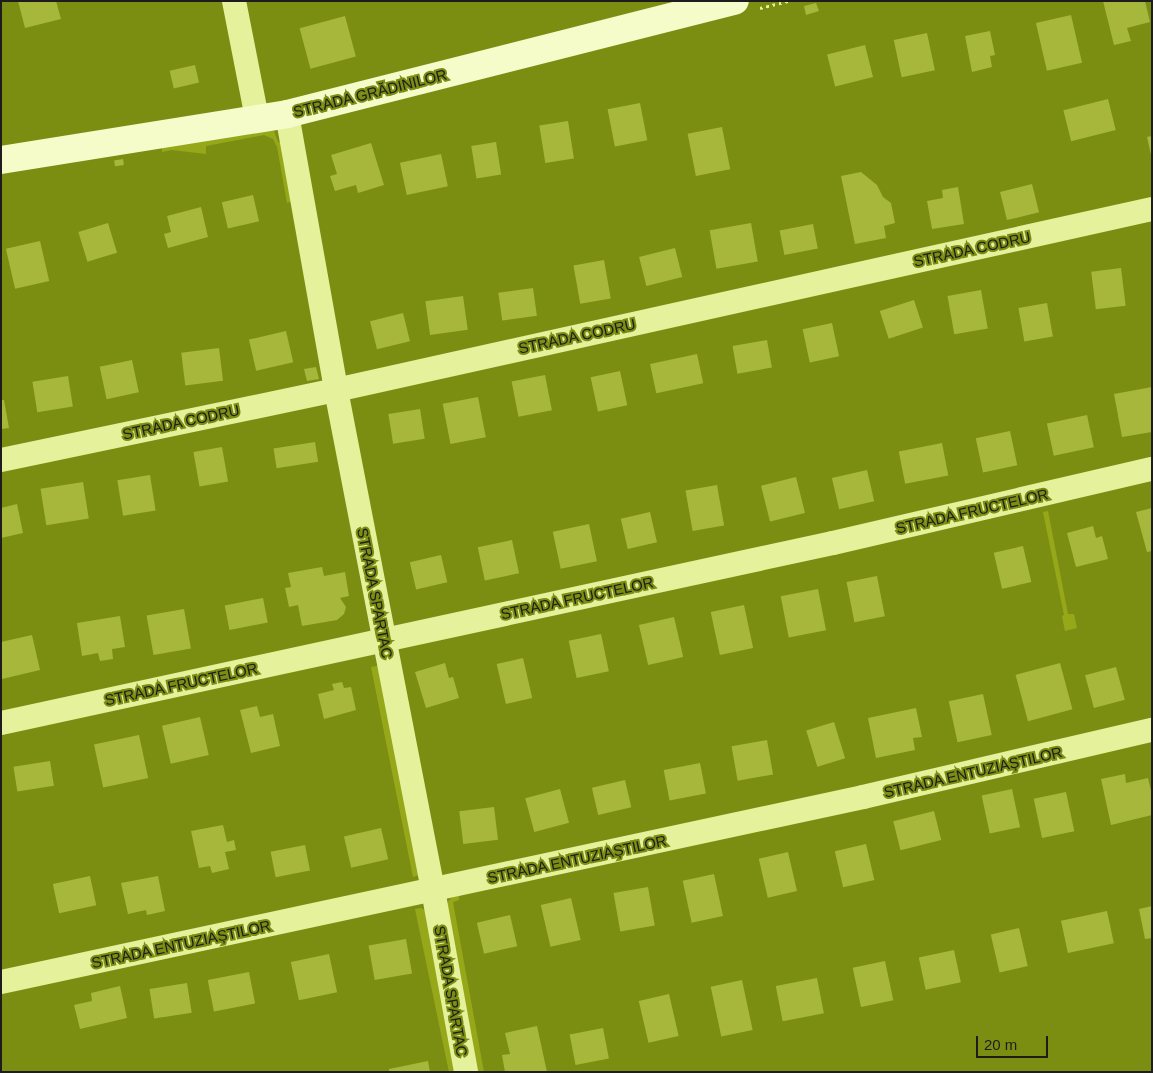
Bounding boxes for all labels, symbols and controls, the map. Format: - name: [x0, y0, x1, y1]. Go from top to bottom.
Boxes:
- street label: STRADA GRĂDINILOR: [291, 65, 449, 121]
- street label: STRADA CODRU: [911, 228, 1033, 270]
- street label: STRADA CODRU: [516, 315, 638, 357]
- street label: STRADA CODRU: [120, 401, 242, 443]
- street label: STRADA FRUCTELOR: [894, 485, 1050, 537]
- street label: STRADA SPARTAC: [353, 526, 397, 660]
- street label: STRADA FRUCTELOR: [499, 573, 655, 623]
- street label: STRADA FRUCTELOR: [103, 659, 259, 709]
- street label: STRADA ENTUZIAȘTILOR: [882, 743, 1064, 801]
- street label: STRADA ENTUZIAȘTILOR: [485, 831, 669, 887]
- street label: STRADA ENTUZIAȘTILOR: [89, 916, 273, 972]
- street label: STRADA SPARTAC: [431, 924, 471, 1058]
- scale bar: [978, 1026, 1050, 1058]
- text: 20 m: [984, 1036, 1017, 1053]

